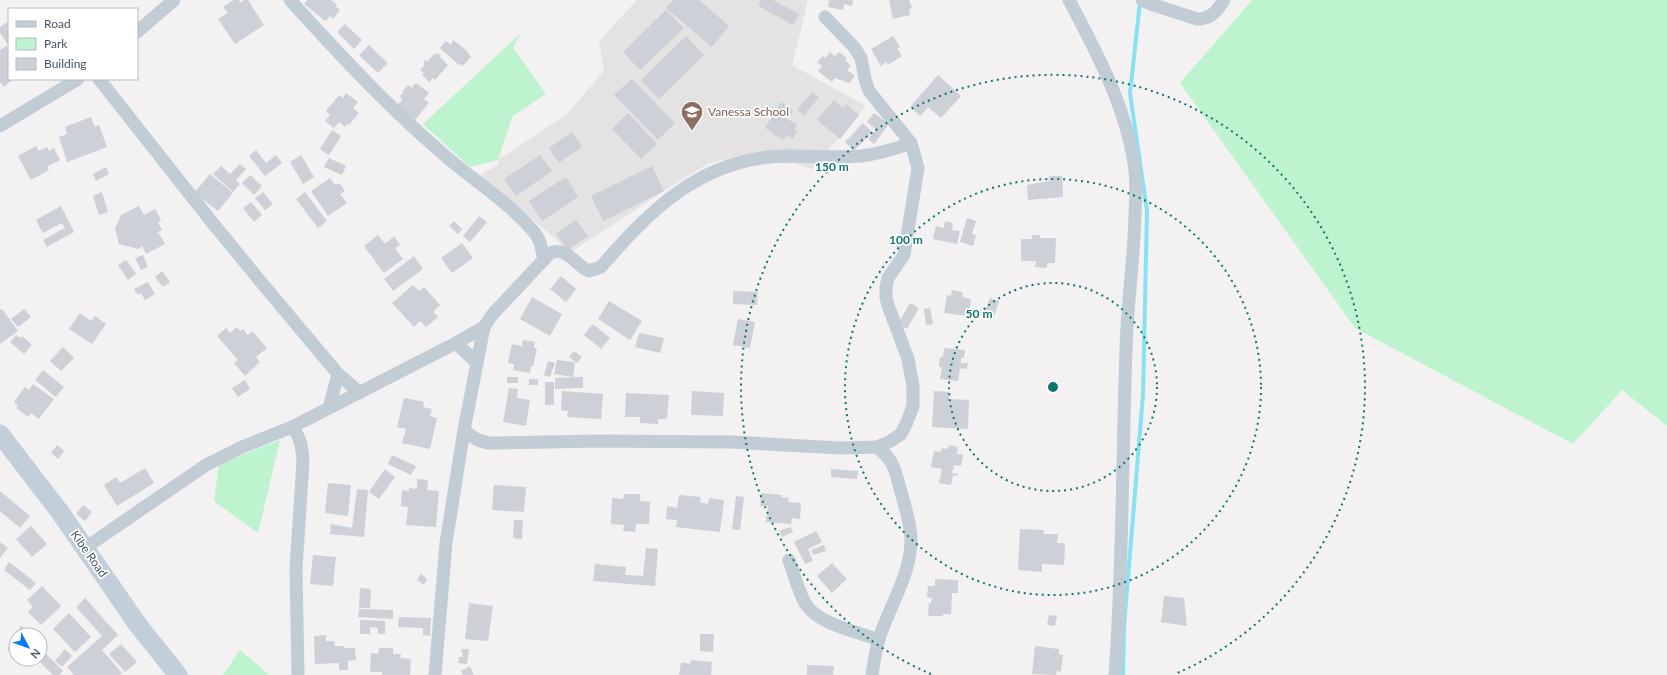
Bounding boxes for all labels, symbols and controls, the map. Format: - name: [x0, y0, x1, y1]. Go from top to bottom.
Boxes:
- legend: [8, 8, 138, 80]
- text: Road: [44, 16, 71, 31]
- text: Park: [44, 36, 68, 51]
- text: Building: [44, 56, 87, 71]
- school or university icon: Vanessa School: [679, 99, 705, 132]
- place label: Vanessa School: [708, 104, 789, 119]
- text: 150 m: [815, 159, 849, 174]
- text: 100 m: [889, 232, 923, 247]
- text: 50 m: [966, 306, 992, 321]
- centre of rings: [1046, 380, 1060, 394]
- street label: Kibe Road: [68, 527, 111, 580]
- north arrow: [8, 627, 48, 667]
- text: N: [28, 646, 44, 661]

